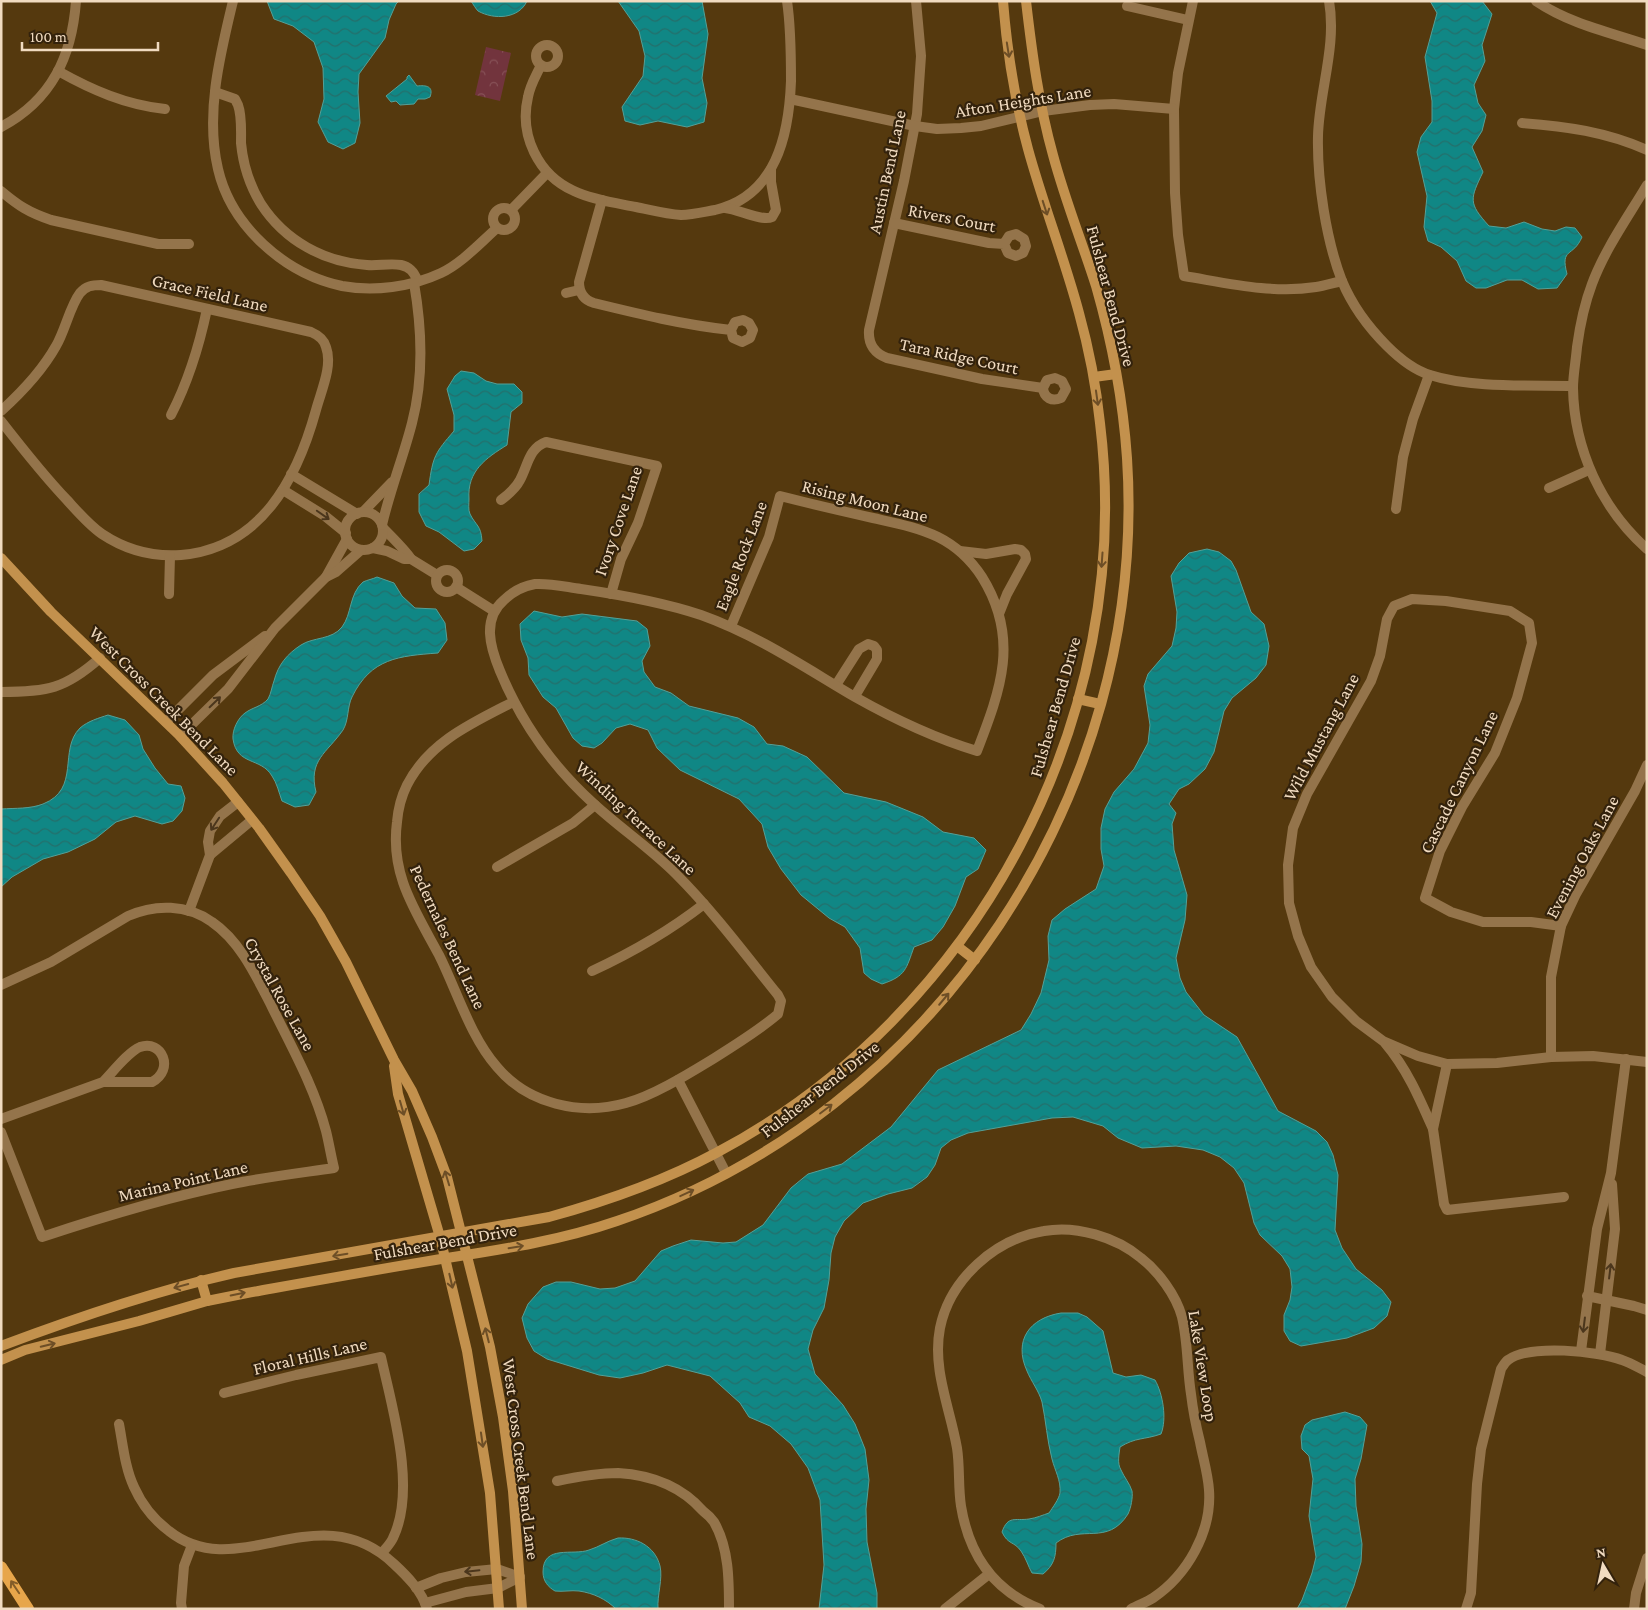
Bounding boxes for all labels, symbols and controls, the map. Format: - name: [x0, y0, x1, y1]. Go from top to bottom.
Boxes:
- scale bar: [22, 20, 159, 52]
- text: 100 m: [30, 29, 67, 45]
- one-way arrow: [1004, 41, 1014, 57]
- street label: Afton Heights Lane: [954, 80, 1092, 122]
- street label: Austin Bend Lane: [864, 108, 910, 235]
- one-way arrow: [1041, 199, 1051, 215]
- street label: Rivers Court: [907, 200, 999, 236]
- street label: Fulshear Bend Drive: [1083, 223, 1139, 369]
- street label: Grace Field Lane: [150, 270, 270, 316]
- street label: Tara Ridge Court: [898, 334, 1021, 379]
- one-way arrow: [1092, 390, 1102, 406]
- street label: Ivory Cove Lane: [590, 464, 646, 578]
- street label: Rising Moon Lane: [800, 476, 930, 526]
- street label: Eagle Rock Lane: [711, 498, 771, 614]
- one-way arrow: [316, 510, 330, 520]
- one-way arrow: [1098, 552, 1107, 568]
- street label: West Cross Creek Bend Lane: [85, 622, 243, 780]
- street label: Fulshear Bend Drive: [1025, 634, 1085, 779]
- street label: Wild Mustang Lane: [1279, 670, 1363, 804]
- one-way arrow: [208, 696, 221, 708]
- street label: Cascade Canyon Lane: [1416, 707, 1502, 856]
- street label: Winding Terrace Lane: [571, 757, 701, 879]
- street label: Evening Oaks Lane: [1541, 792, 1623, 922]
- one-way arrow: [210, 817, 220, 831]
- street label: Pedernales Bend Lane: [406, 862, 490, 1012]
- street label: Crystal Rose Lane: [241, 934, 319, 1054]
- one-way arrow: [939, 992, 950, 1005]
- street label: Fulshear Bend Drive: [757, 1036, 883, 1142]
- one-way arrow: [398, 1099, 407, 1115]
- one-way arrow: [819, 1104, 832, 1115]
- street label: Marina Point Lane: [116, 1156, 250, 1206]
- one-way arrow: [441, 1170, 451, 1186]
- one-way arrow: [679, 1188, 694, 1197]
- street label: Fulshear Bend Drive: [372, 1220, 518, 1264]
- one-way arrow: [508, 1242, 524, 1252]
- one-way arrow: [333, 1250, 349, 1260]
- one-way arrow: [1605, 1263, 1615, 1279]
- one-way arrow: [447, 1273, 456, 1289]
- one-way arrow: [173, 1281, 189, 1291]
- one-way arrow: [230, 1289, 246, 1299]
- street label: Lake View Loop: [1184, 1309, 1222, 1423]
- one-way arrow: [1579, 1316, 1589, 1332]
- one-way arrow: [482, 1327, 491, 1343]
- street label: Floral Hills Lane: [251, 1333, 369, 1379]
- one-way arrow: [39, 1340, 55, 1349]
- street label: West Cross Creek Bend Lane: [499, 1357, 543, 1561]
- one-way arrow: [478, 1432, 488, 1448]
- north arrow: [1578, 1540, 1628, 1590]
- text: N: [1595, 1543, 1607, 1561]
- one-way arrow: [465, 1567, 481, 1576]
- one-way arrow: [10, 1581, 20, 1595]

